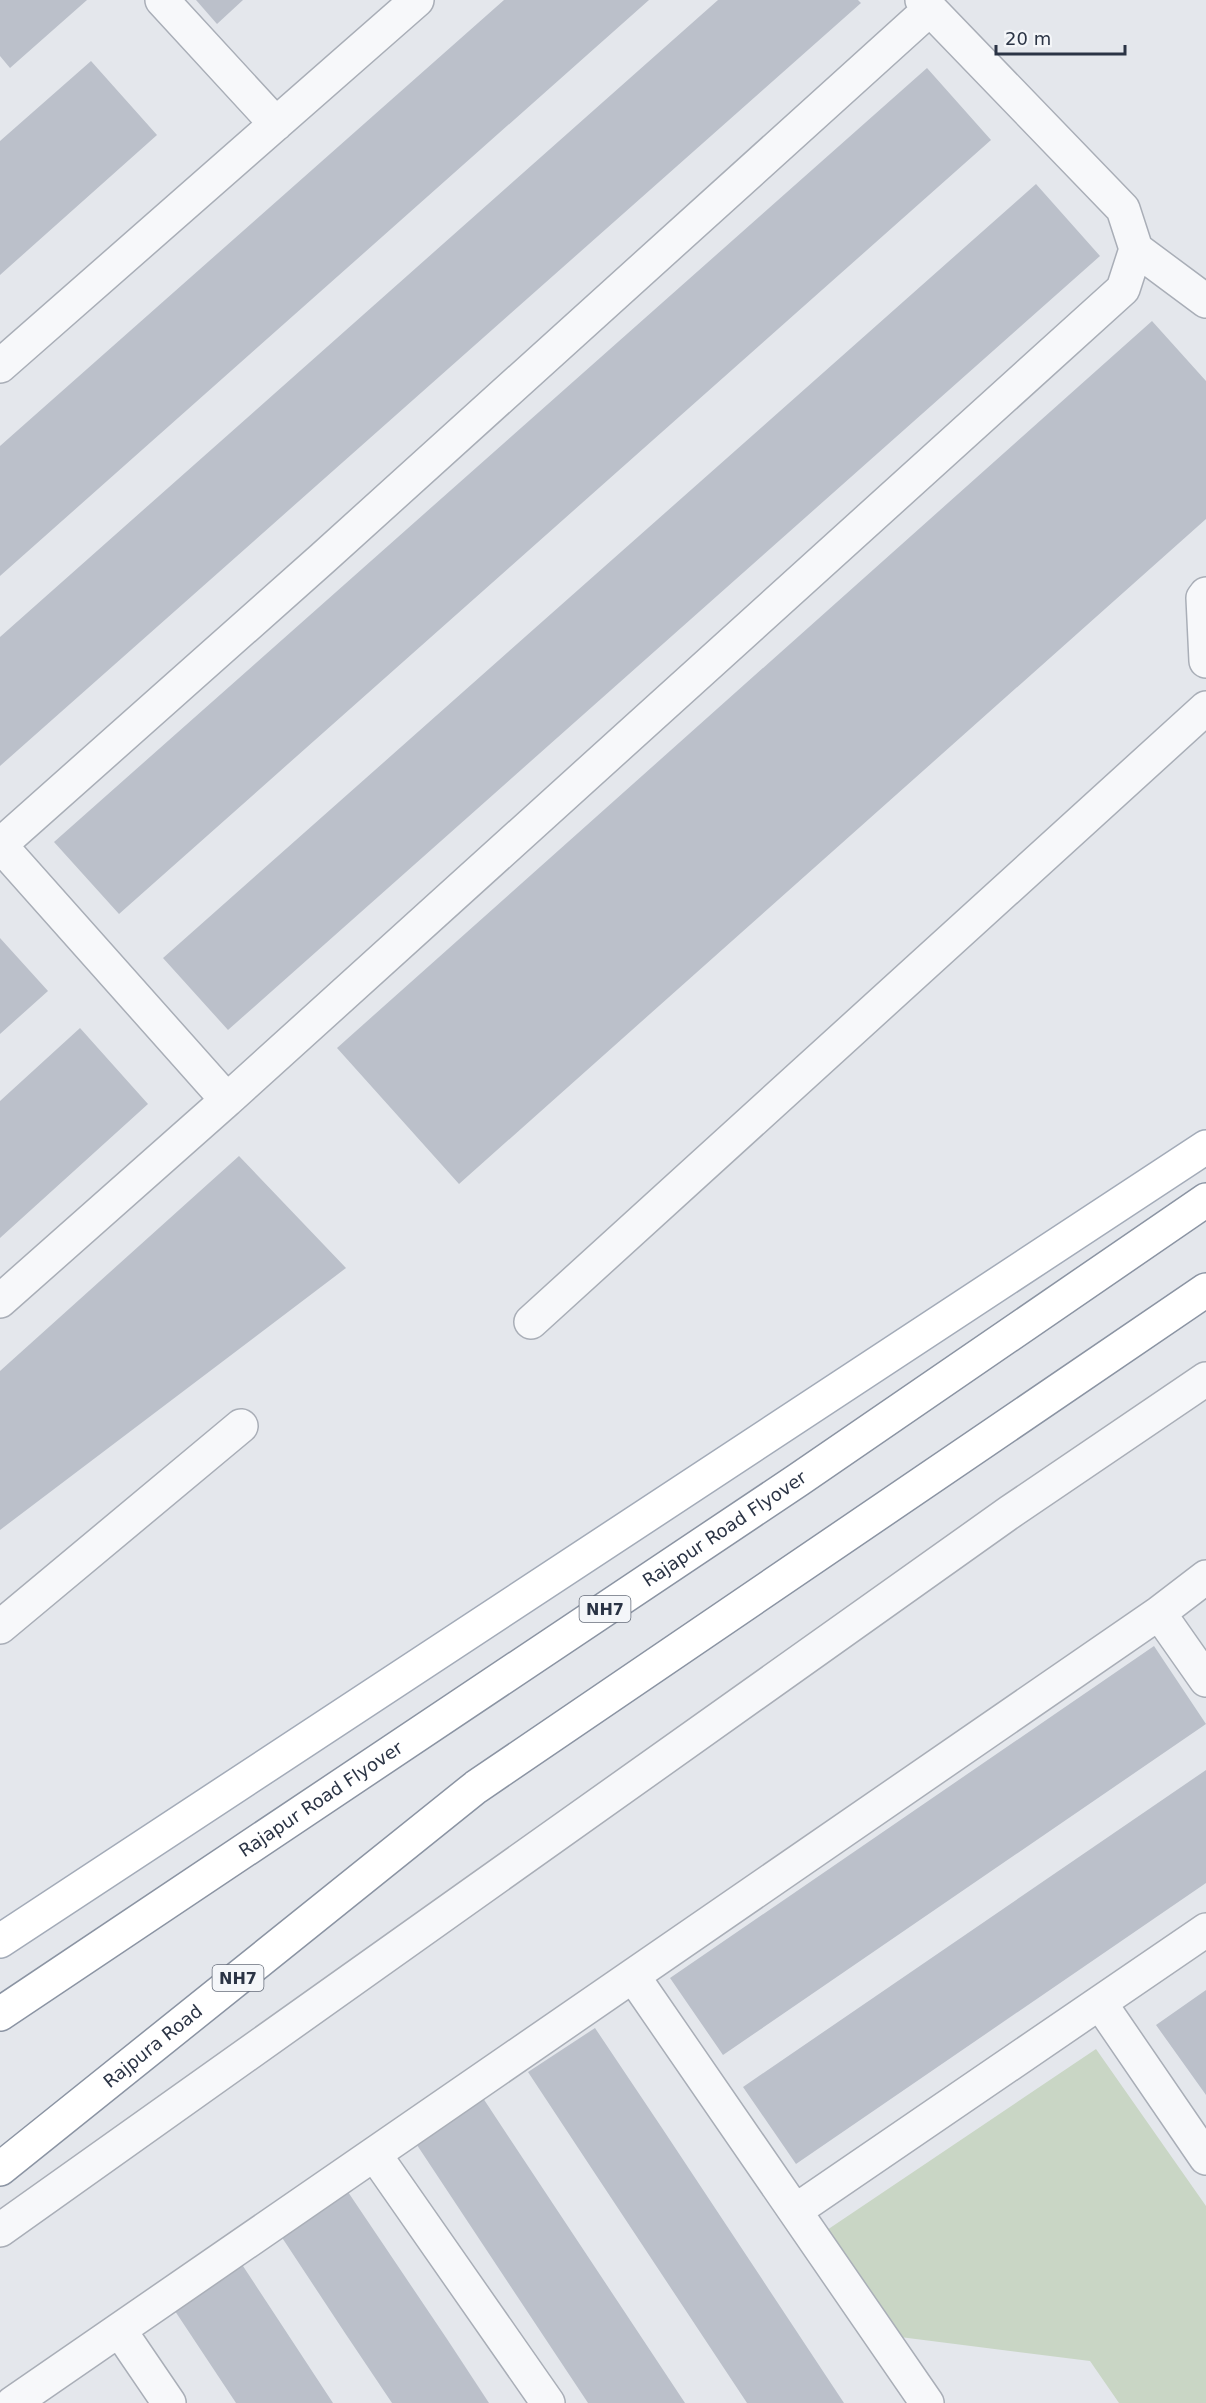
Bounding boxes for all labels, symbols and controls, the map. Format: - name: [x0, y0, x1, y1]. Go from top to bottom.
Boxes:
- scale bar: [996, 18, 1125, 56]
- text: 20 m: [1005, 28, 1051, 49]
- street label: Rajapur Road Flyover: [639, 1466, 811, 1591]
- road number: NH7: [580, 1596, 630, 1622]
- street label: Rajapur Road Flyover: [235, 1736, 407, 1861]
- road number: NH7: [212, 1965, 264, 1991]
- street label: Rajpura Road: [99, 2000, 206, 2092]

